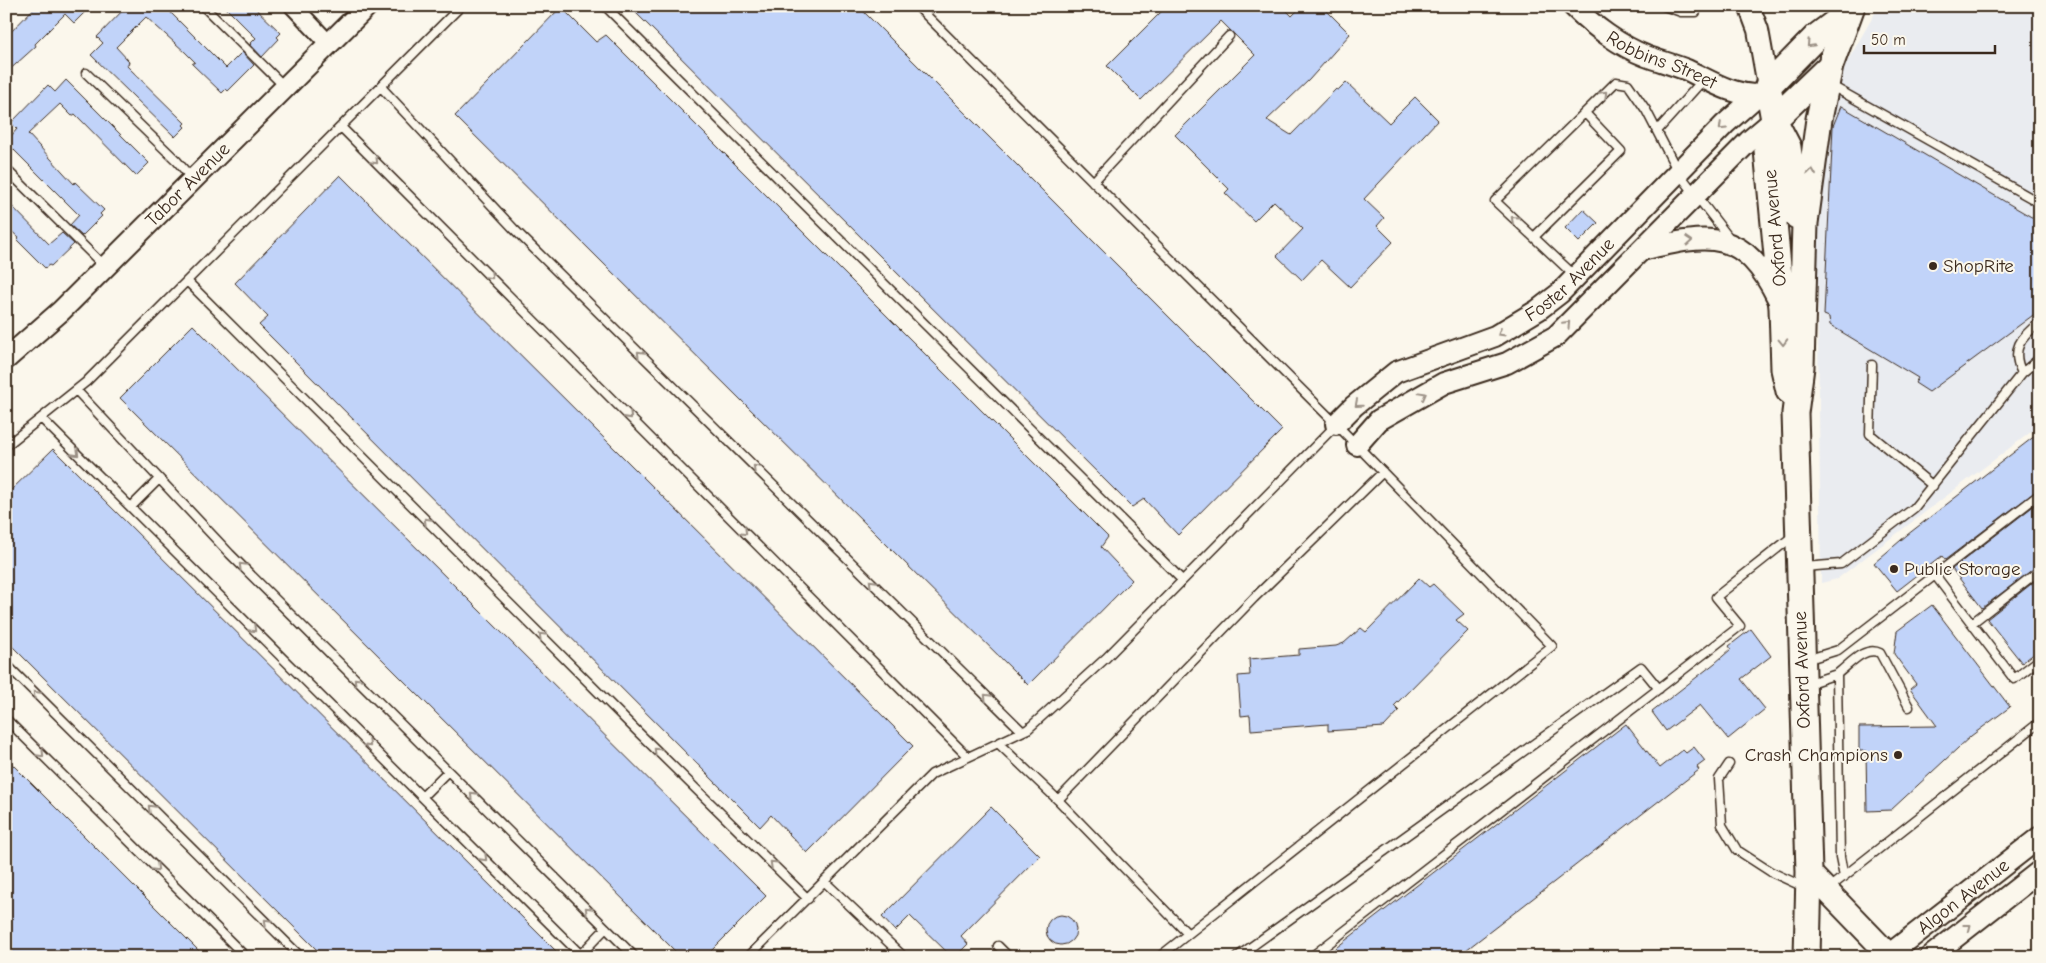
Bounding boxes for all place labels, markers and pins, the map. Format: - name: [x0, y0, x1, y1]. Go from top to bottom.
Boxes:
- place label: ShopRite: [1943, 255, 2014, 277]
- marker: ShopRite: [1927, 260, 1939, 272]
- place label: Public Storage: [1904, 558, 2021, 580]
- marker: Public Storage: [1888, 563, 1900, 575]
- place label: Crash Champions: [1745, 744, 1888, 766]
- marker: Crash Champions: [1892, 749, 1904, 761]

